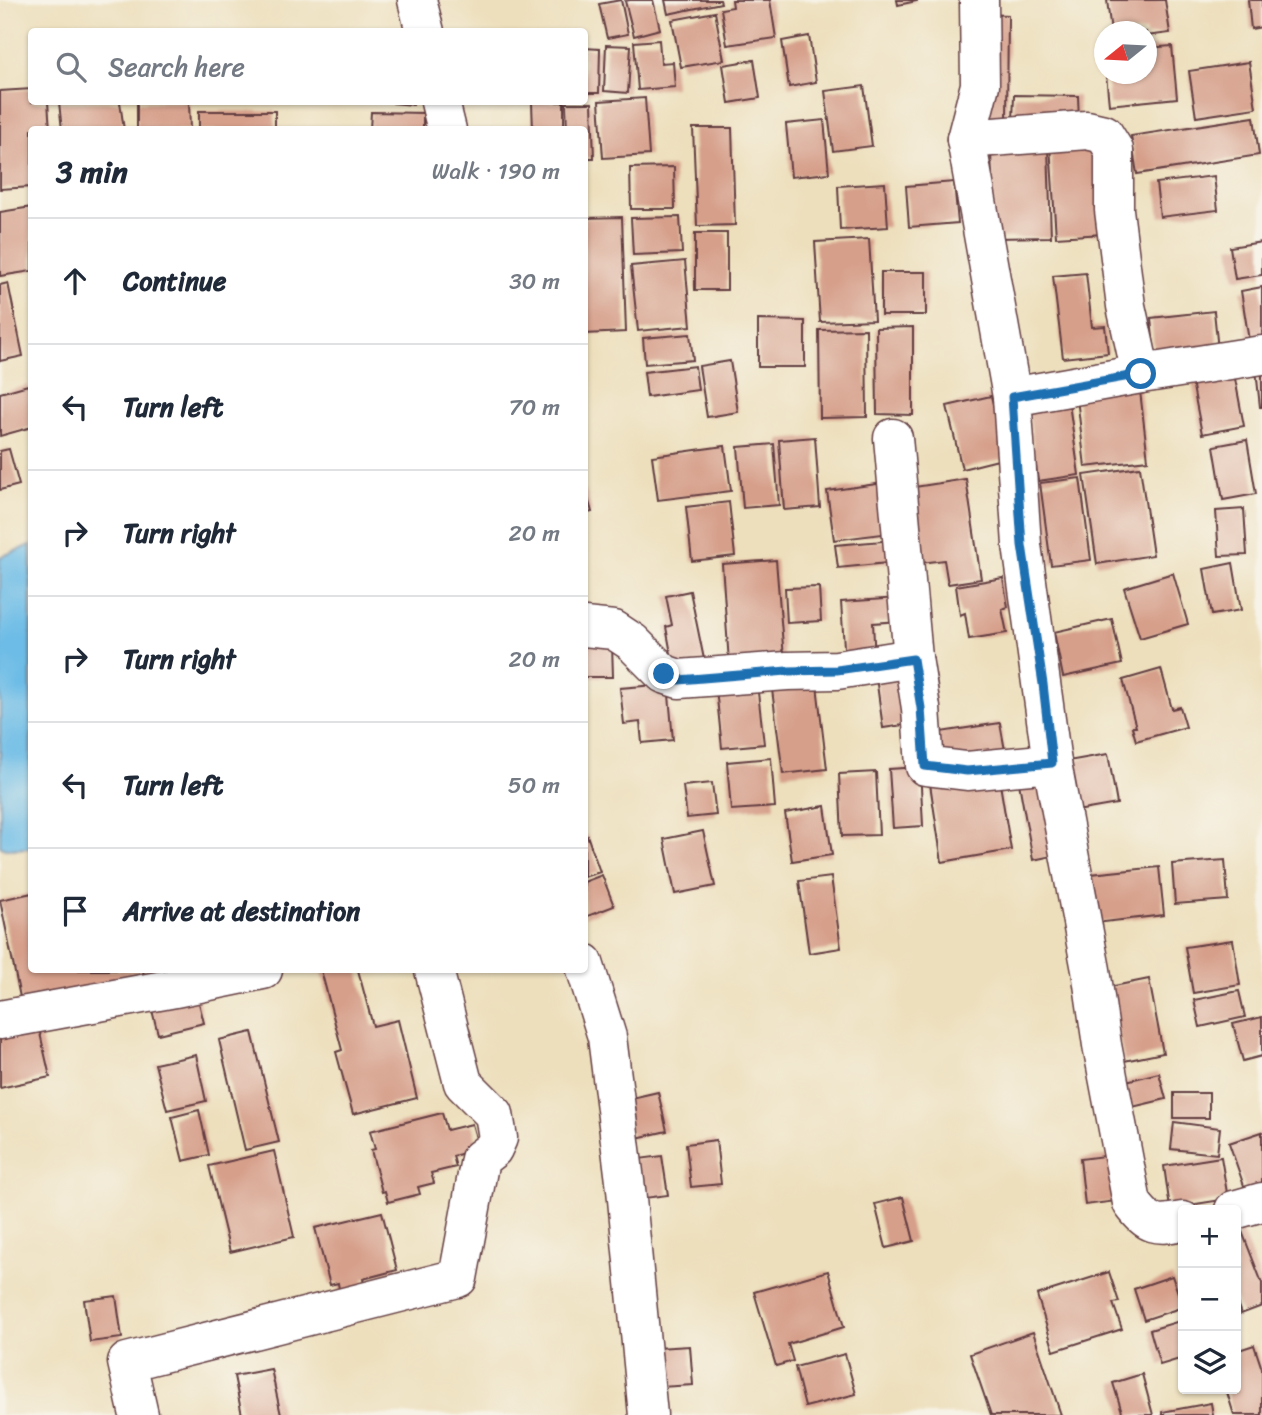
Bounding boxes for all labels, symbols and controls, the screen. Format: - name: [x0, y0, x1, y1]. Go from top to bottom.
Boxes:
- north arrow: [1094, 21, 1157, 84]
- search box: [28, 28, 588, 105]
- text: Search here: [108, 44, 245, 90]
- icon: search: [52, 48, 90, 86]
- text: 3 min: [56, 145, 128, 199]
- text: Walk · 190 m: [432, 151, 560, 192]
- text: Continue: [123, 258, 226, 304]
- text: 30 m: [509, 261, 560, 302]
- icon: ahead: [56, 262, 94, 300]
- route start: [1125, 358, 1156, 389]
- text: Turn left: [123, 384, 223, 430]
- text: 70 m: [509, 387, 560, 428]
- icon: left: [56, 388, 94, 426]
- text: Turn right: [123, 510, 236, 556]
- text: 20 m: [509, 513, 560, 554]
- icon: right: [56, 514, 94, 552]
- text: Turn right: [123, 636, 236, 682]
- text: 20 m: [509, 639, 560, 680]
- icon: right: [56, 640, 94, 678]
- route end: [648, 658, 679, 689]
- text: Turn left: [123, 762, 223, 808]
- text: 50 m: [508, 765, 560, 806]
- icon: left: [56, 766, 94, 804]
- text: Arrive at destination: [123, 888, 360, 934]
- icon: arrive: [56, 892, 94, 930]
- map controls: [1178, 1205, 1241, 1394]
- button: +: [1178, 1205, 1241, 1268]
- button: −: [1178, 1268, 1241, 1331]
- button: layers: [1178, 1331, 1241, 1394]

